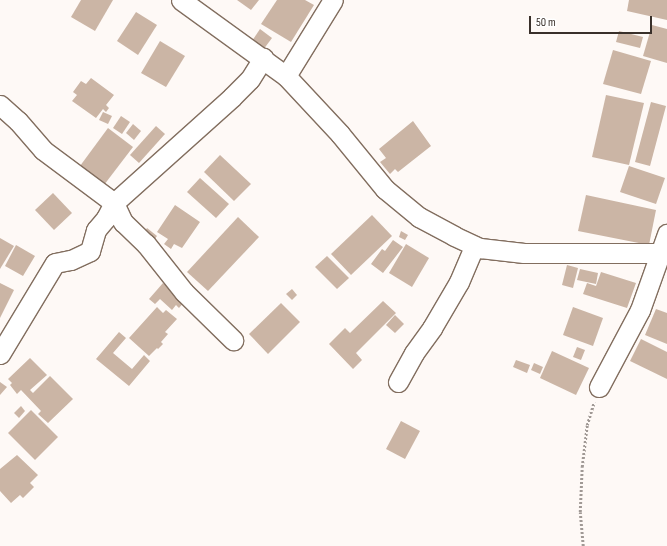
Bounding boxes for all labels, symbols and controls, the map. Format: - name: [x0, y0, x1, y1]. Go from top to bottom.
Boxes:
- scale bar: [531, 8, 654, 34]
- text: 50 m: [536, 15, 556, 30]

